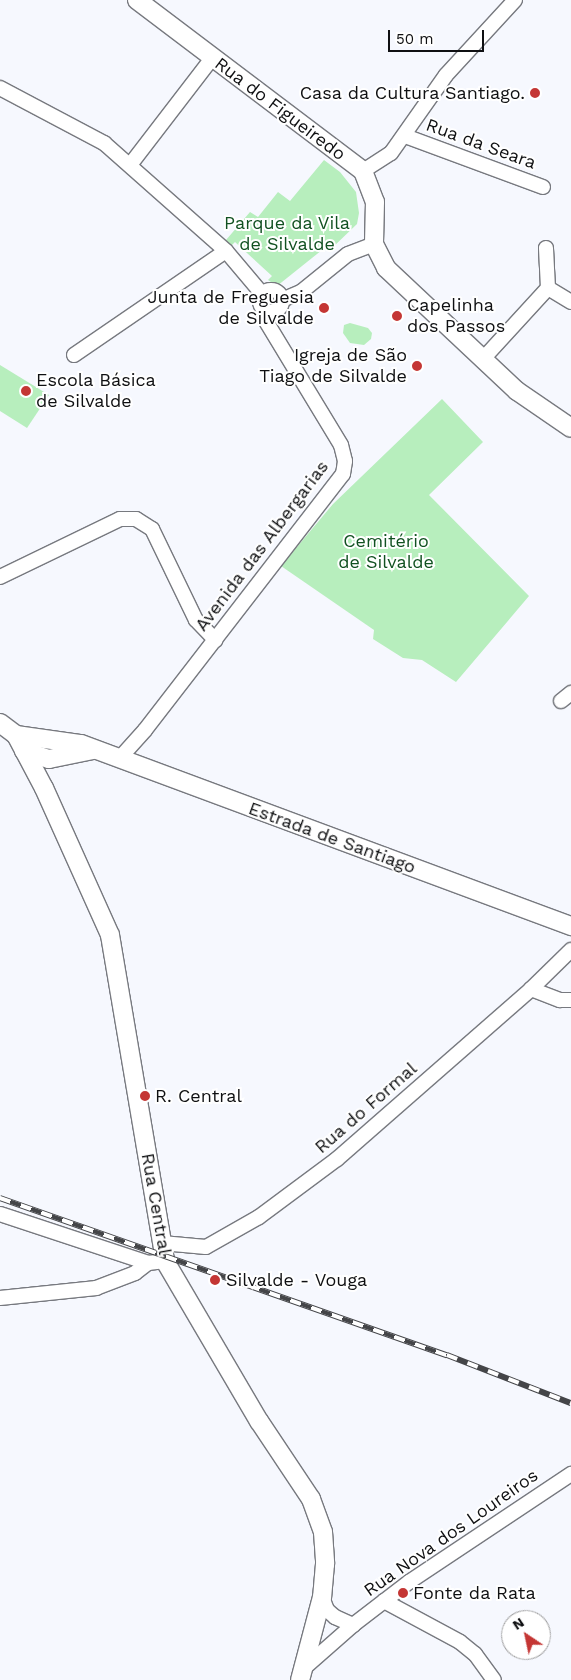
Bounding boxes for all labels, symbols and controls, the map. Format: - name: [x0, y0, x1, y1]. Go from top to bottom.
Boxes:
- scale bar: [391, 20, 487, 52]
- text: 50 m: [396, 30, 433, 48]
- street label: Rua do Figueiredo: [210, 53, 350, 165]
- place label: Casa da Cultura Santiago.: [298, 82, 525, 104]
- marker: Casa da Cultura Santiago.: [529, 87, 541, 99]
- street label: Rua da Seara: [423, 114, 539, 174]
- park label: Parque da Vila de Silvalde: [224, 213, 350, 255]
- place label: Junta de Freguesia de Silvalde: [147, 287, 314, 330]
- place label: Capelinha dos Passos: [407, 295, 505, 338]
- marker: Junta de Freguesia de Silvalde: [318, 302, 330, 314]
- marker: Capelinha dos Passos: [391, 310, 403, 322]
- place label: Igreja de São Tiago de Silvalde: [259, 345, 407, 388]
- marker: Igreja de São Tiago de Silvalde: [411, 360, 423, 372]
- place label: Escola Básica de Silvalde: [36, 370, 156, 412]
- marker: Escola Básica de Silvalde: [20, 385, 32, 397]
- street label: Avenida das Albergarias: [190, 456, 334, 636]
- park label: Cemitério de Silvalde: [338, 531, 434, 574]
- street label: Estrada de Santiago: [245, 798, 419, 878]
- street label: Rua do Formal: [310, 1058, 422, 1158]
- place label: R. Central: [155, 1085, 242, 1107]
- marker: R. Central: [139, 1090, 151, 1102]
- street label: Rua Central: [136, 1151, 176, 1257]
- place label: Silvalde - Vouga: [226, 1269, 368, 1291]
- marker: Silvalde - Vouga: [208, 1273, 222, 1287]
- street label: Rua Nova dos Loureiros: [360, 1464, 542, 1602]
- place label: Fonte da Rata: [413, 1582, 536, 1604]
- marker: Fonte da Rata: [397, 1587, 409, 1599]
- north arrow: [501, 1610, 551, 1660]
- text: N: [509, 1614, 527, 1633]

